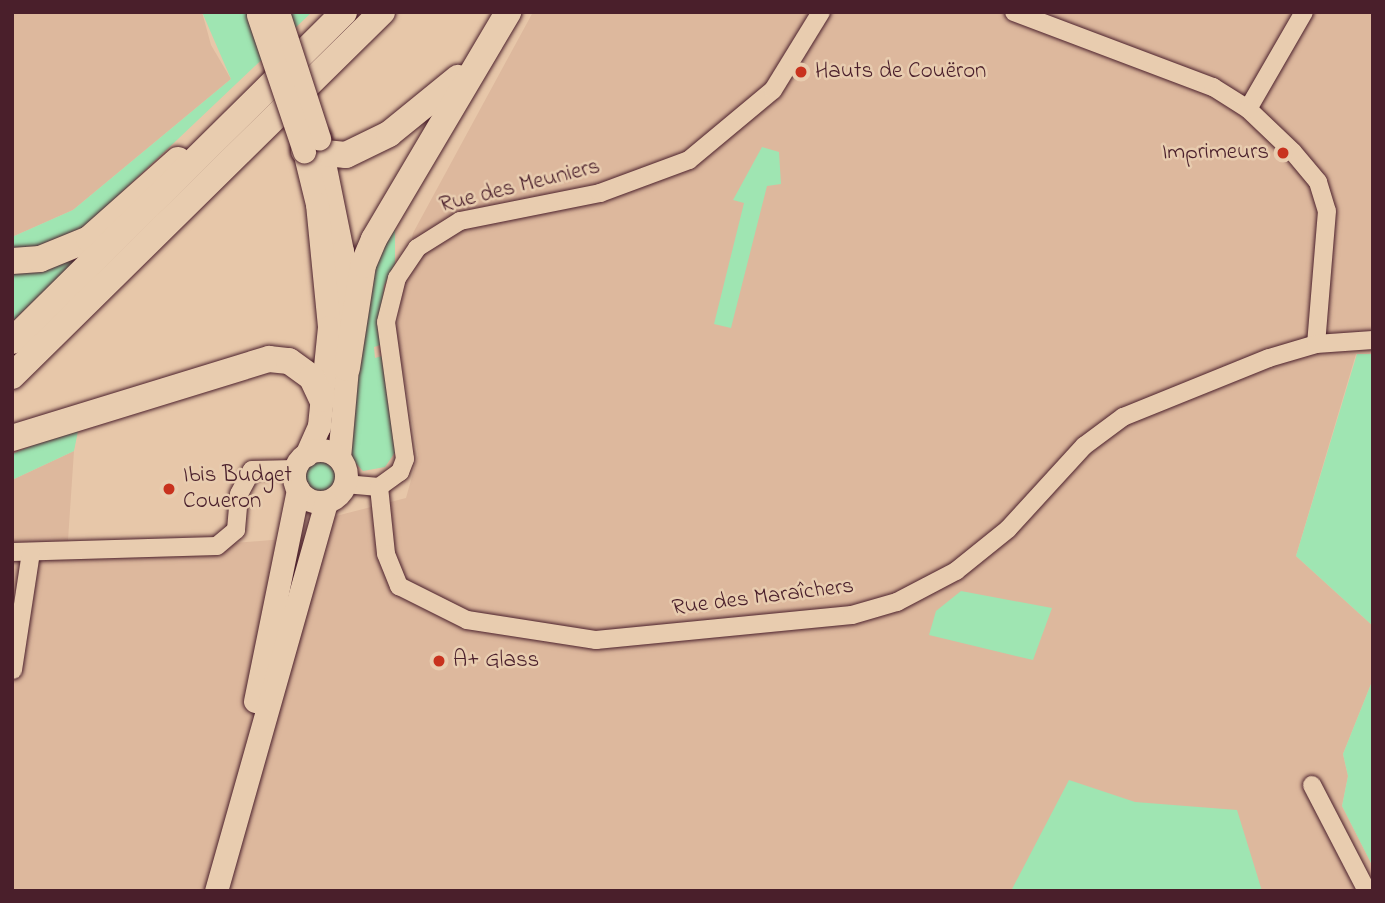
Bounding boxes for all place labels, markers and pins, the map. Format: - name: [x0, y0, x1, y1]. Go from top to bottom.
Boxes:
- place label: Hauts de Couëron: [815, 58, 986, 86]
- marker: Hauts de Couëron: [793, 64, 809, 80]
- place label: Imprimeurs: [1162, 139, 1269, 167]
- marker: Imprimeurs: [1275, 145, 1291, 161]
- place label: Ibis Budget Coueron: [183, 462, 292, 516]
- marker: Ibis Budget Coueron: [161, 481, 177, 497]
- place label: A+ Glass: [453, 647, 539, 675]
- marker: A+ Glass: [431, 653, 447, 669]

